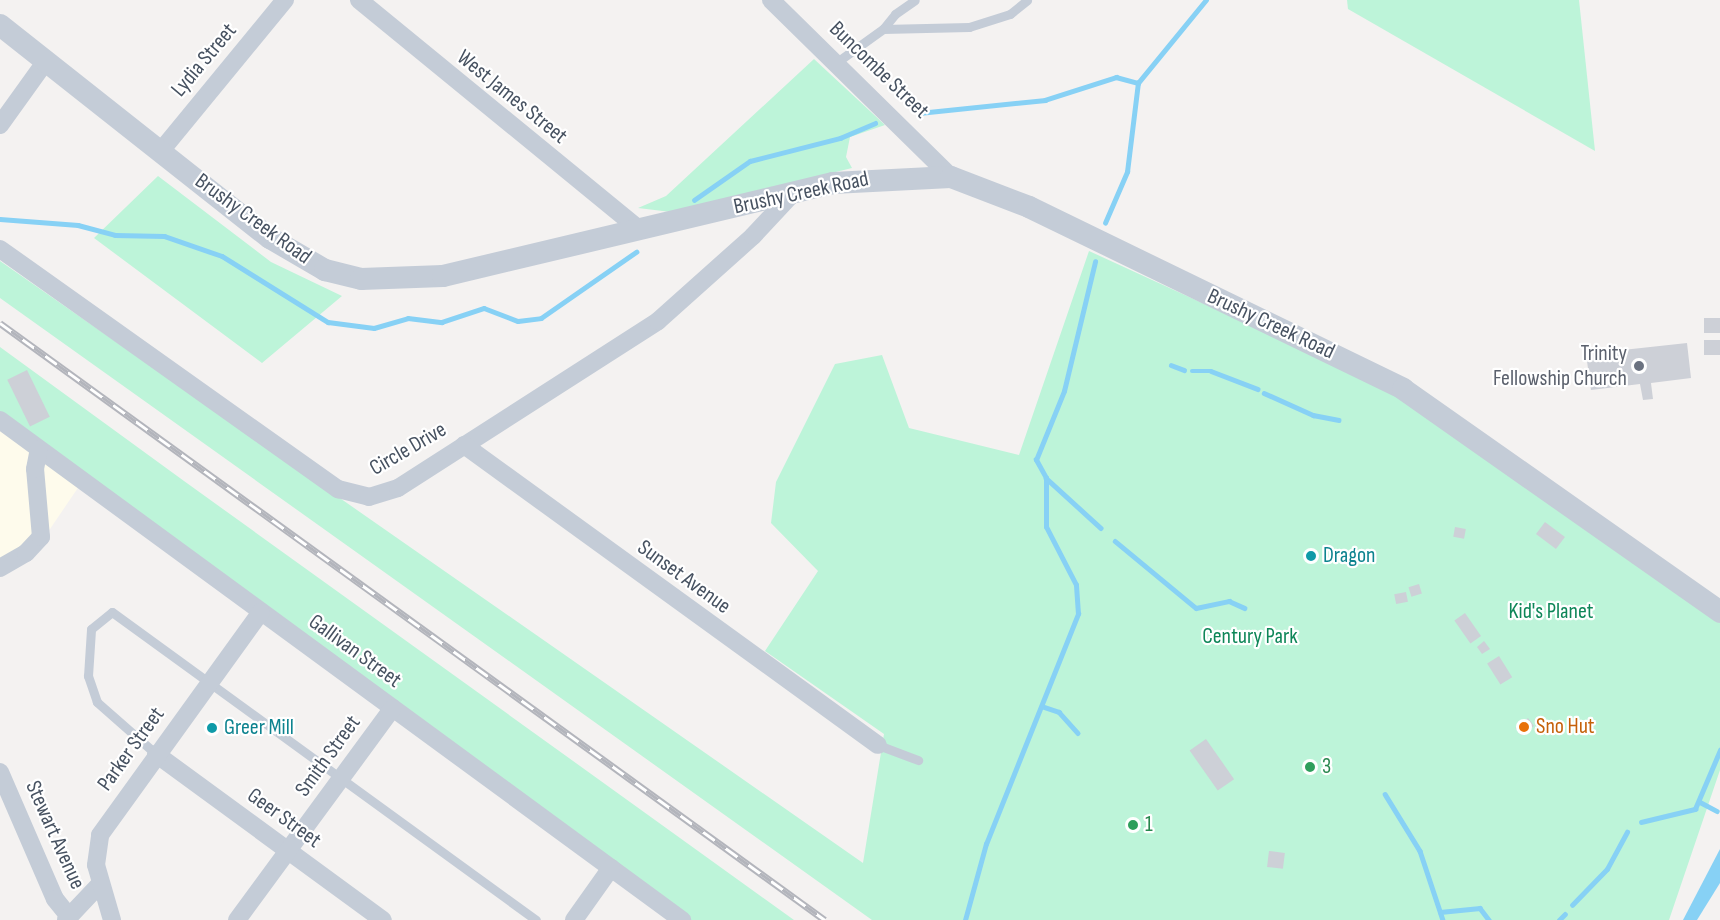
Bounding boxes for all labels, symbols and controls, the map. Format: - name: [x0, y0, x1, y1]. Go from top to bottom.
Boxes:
- street label: Buncombe Street: [824, 16, 934, 124]
- street label: Lydia Street: [166, 18, 242, 102]
- street label: West James Street: [451, 44, 573, 150]
- street label: Brushy Creek Road: [731, 166, 871, 220]
- street label: Brushy Creek Road: [190, 168, 316, 270]
- street label: Brushy Creek Road: [1203, 283, 1339, 365]
- place label: Trinity Fellowship Church: [1493, 340, 1627, 392]
- marker: Trinity Fellowship Church: [1632, 359, 1646, 373]
- street label: Circle Drive: [365, 416, 451, 482]
- street label: Sunset Avenue: [632, 534, 736, 620]
- place label: Dragon: [1323, 543, 1375, 569]
- marker: Dragon: [1304, 549, 1318, 563]
- park label: Kid's Planet: [1509, 599, 1593, 625]
- street label: Gallivan Street: [304, 609, 406, 693]
- park label: Century Park: [1202, 624, 1298, 650]
- street label: Parker Street: [92, 702, 170, 796]
- street label: Smith Street: [290, 710, 366, 802]
- place label: Sno Hut: [1536, 714, 1595, 740]
- place label: Greer Mill: [224, 715, 294, 741]
- marker: Sno Hut: [1517, 720, 1531, 734]
- marker: Greer Mill: [205, 721, 219, 735]
- place label: 3: [1322, 754, 1331, 780]
- marker: 3: [1303, 760, 1317, 774]
- street label: Stewart Avenue: [19, 777, 91, 893]
- street label: Geer Street: [242, 782, 326, 854]
- place label: 1: [1145, 812, 1153, 838]
- marker: 1: [1126, 818, 1140, 832]

